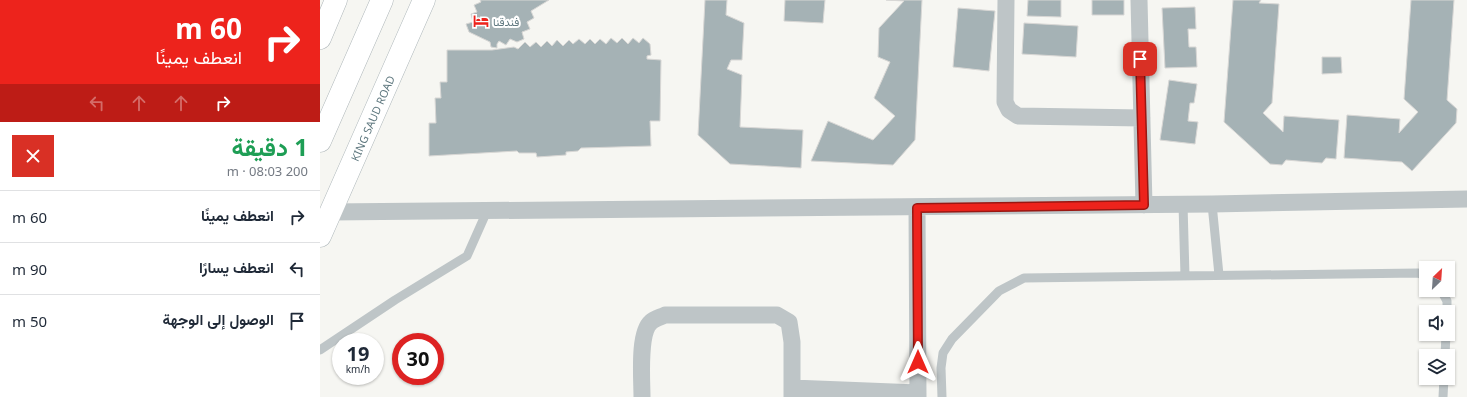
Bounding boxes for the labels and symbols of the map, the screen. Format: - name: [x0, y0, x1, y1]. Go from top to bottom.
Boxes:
- hotel icon: فندقنا: [472, 12, 490, 30]
- place label: فندقنا: [493, 14, 519, 29]
- pin: [1123, 42, 1157, 76]
- street label: KING SAUD ROAD: [347, 73, 397, 163]
- north arrow: [1419, 261, 1455, 297]
- speed limit sign: 30: [392, 333, 444, 385]
- position arrow: [897, 341, 939, 383]

